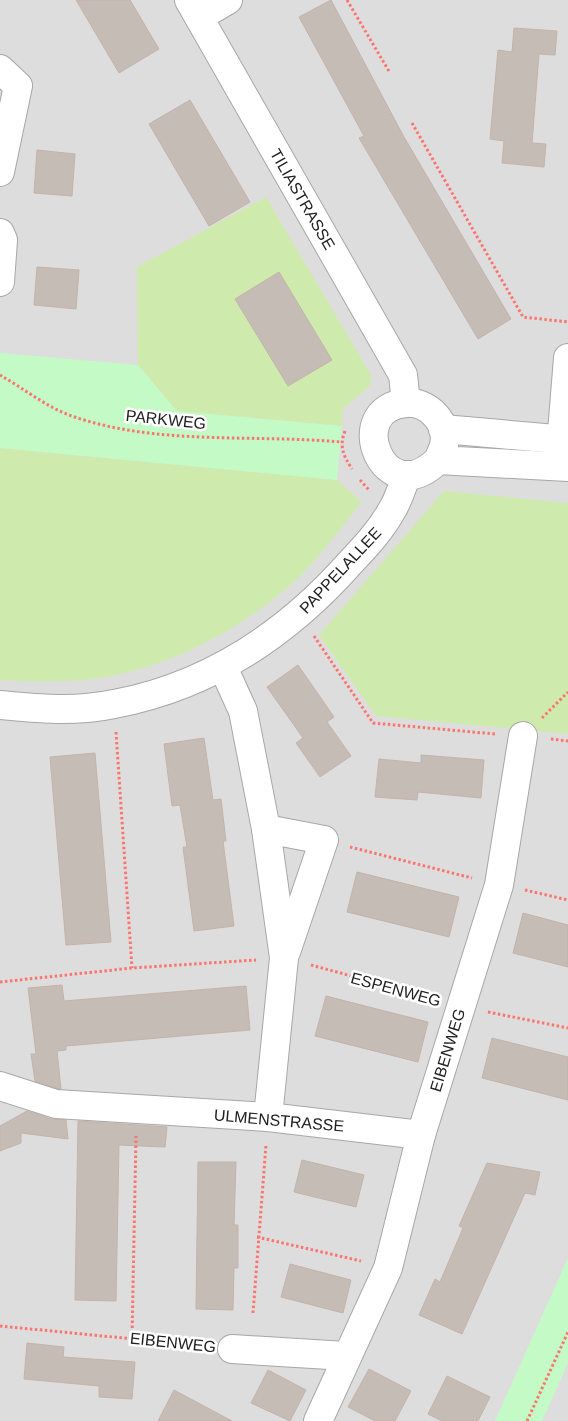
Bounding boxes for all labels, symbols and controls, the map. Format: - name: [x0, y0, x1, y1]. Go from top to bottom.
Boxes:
- street label: TILIASTRASSE: [267, 146, 338, 252]
- street label: PARKWEG: [125, 407, 207, 432]
- street label: PAPPELALLEE: [296, 524, 384, 617]
- street label: ESPENWEG: [349, 969, 443, 1010]
- street label: EIBENWEG: [427, 1006, 468, 1094]
- street label: ULMENSTRASSE: [213, 1106, 345, 1135]
- street label: EIBENWEG: [129, 1330, 217, 1355]

